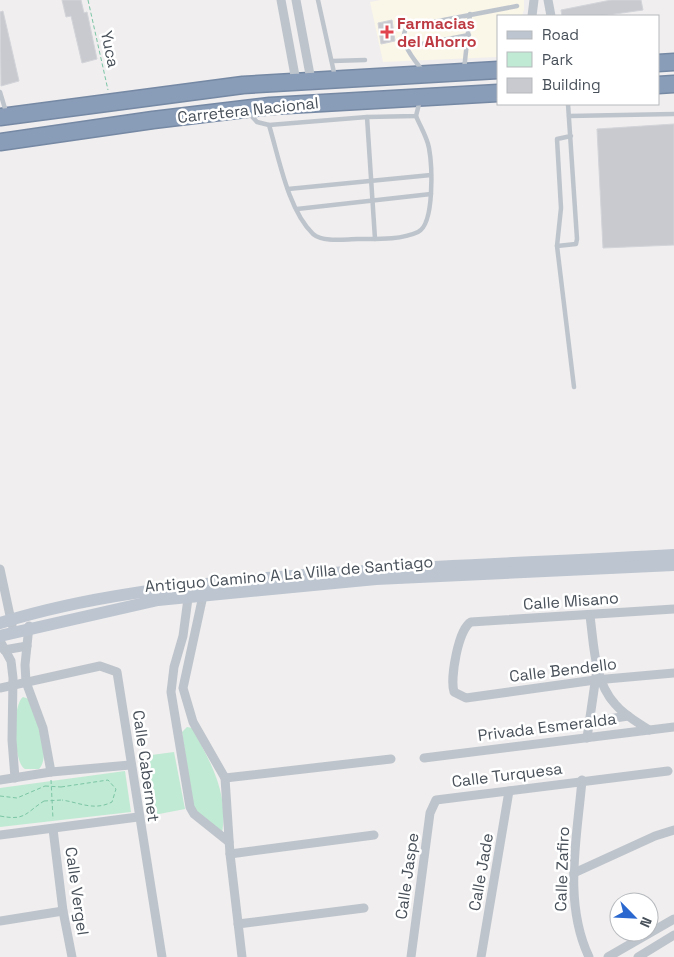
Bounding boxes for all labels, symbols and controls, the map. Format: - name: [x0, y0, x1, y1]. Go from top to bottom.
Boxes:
- place label: Farmacias del Ahorro: [397, 13, 477, 52]
- legend: [497, 15, 659, 105]
- text: Road: [542, 25, 579, 44]
- marker: Farmacias del Ahorro: [381, 26, 393, 38]
- street label: Yuca: [96, 29, 124, 69]
- text: Park: [542, 50, 573, 69]
- text: Building: [542, 75, 601, 94]
- street label: Carretera Nacional: [176, 92, 320, 128]
- street label: Antiguo Camino A La Villa de Santiago: [144, 551, 434, 597]
- street label: Calle Misano: [522, 587, 620, 615]
- street label: Calle Bendello: [508, 653, 618, 687]
- street label: Privada Esmeralda: [476, 708, 618, 746]
- street label: Calle Cabernet: [128, 709, 164, 823]
- street label: Calle Turquesa: [450, 758, 564, 792]
- street label: Calle Zafiro: [550, 826, 574, 912]
- street label: Calle Jaspe: [391, 831, 423, 921]
- street label: Calle Jade: [464, 831, 498, 913]
- street label: Calle Vergel: [60, 846, 94, 936]
- north arrow: [609, 892, 659, 942]
- text: N: [636, 914, 656, 930]

